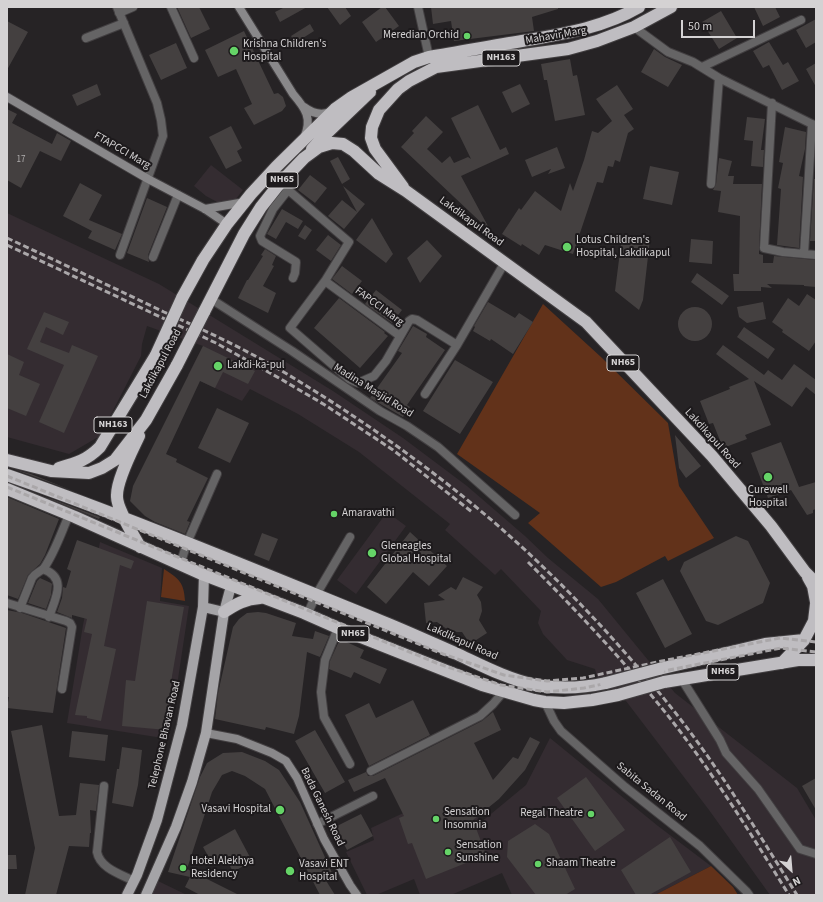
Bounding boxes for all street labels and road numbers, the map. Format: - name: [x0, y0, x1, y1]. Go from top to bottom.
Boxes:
- street label: Mahavir Marg: [524, 24, 588, 48]
- road number: NH163: [482, 50, 520, 66]
- street label: FTAPCCI Marg: [91, 129, 153, 173]
- road number: NH65: [266, 172, 298, 188]
- street label: Lakdikapul Road: [436, 194, 506, 250]
- street label: FAPCCI Marg: [352, 285, 406, 329]
- street label: Lakdikapul Road: [137, 327, 185, 401]
- road number: NH65: [607, 355, 639, 371]
- street label: Madina Masjid Road: [331, 361, 415, 421]
- street label: Lakdikapul Road: [681, 406, 743, 472]
- road number: NH163: [94, 417, 132, 433]
- street label: Lakdikapul Road: [424, 620, 500, 664]
- road number: NH65: [337, 626, 369, 642]
- road number: NH65: [707, 664, 739, 680]
- street label: Telephone Bhavan Road: [146, 679, 184, 791]
- street label: Sabita Sadan Road: [613, 760, 689, 824]
- street label: Bada Ganesh Road: [297, 765, 347, 849]

